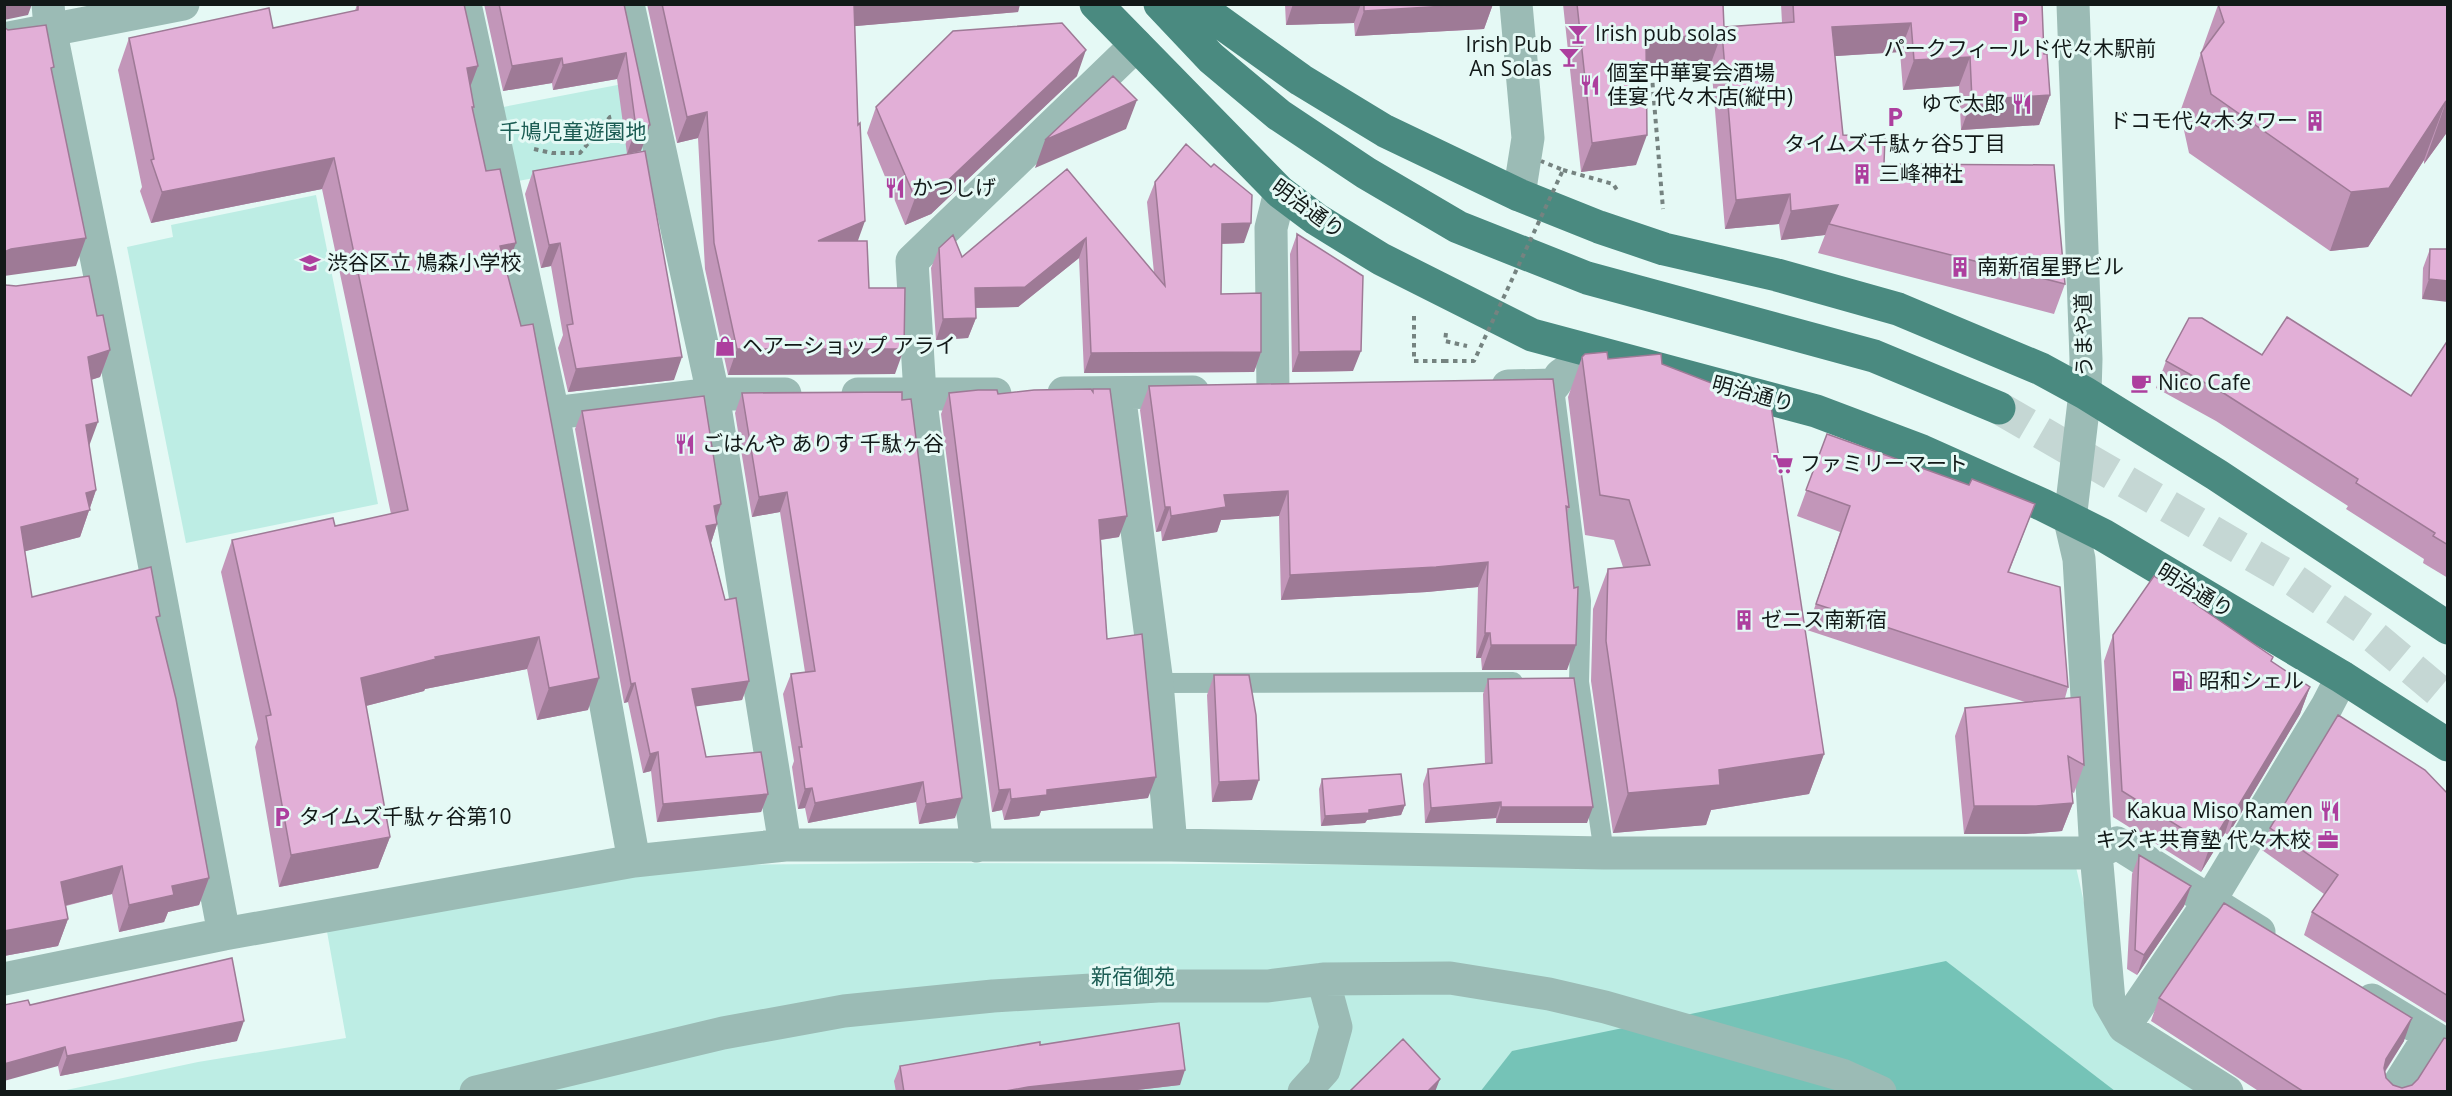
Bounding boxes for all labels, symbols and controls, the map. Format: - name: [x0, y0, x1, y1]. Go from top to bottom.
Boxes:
- parking icon: パークフィールド代々木駅前: [2008, 10, 2032, 34]
- place label: Irish pub solas: [1595, 19, 1737, 47]
- bar icon: Irish pub solas: [1566, 22, 1590, 46]
- place label: Irish Pub An Solas: [1466, 30, 1552, 82]
- place label: パークフィールド代々木駅前: [1884, 34, 2156, 62]
- bar icon: Irish Pub An Solas: [1557, 45, 1581, 69]
- place label: 個室中華宴会酒場 佳宴 代々木店(縦中): [1607, 58, 1793, 110]
- restaurant icon: 個室中華宴会酒場 佳宴 代々木店(縦中): [1578, 73, 1602, 97]
- place label: ゆで太郎: [1921, 89, 2005, 117]
- restaurant icon: ゆで太郎: [2010, 92, 2034, 116]
- parking icon: タイムズ千駄ヶ谷5丁目: [1883, 105, 1907, 129]
- place label: ドコモ代々木タワー: [2109, 106, 2298, 134]
- building icon: ドコモ代々木タワー: [2303, 109, 2327, 133]
- park label: 千鳩児童遊園地: [500, 117, 647, 145]
- place label: タイムズ千駄ヶ谷5丁目: [1784, 129, 2006, 157]
- place label: 三峰神社: [1879, 159, 1963, 187]
- building icon: 三峰神社: [1850, 162, 1874, 186]
- street label: 明治通り: [1266, 172, 1351, 244]
- place label: かつしげ: [912, 173, 996, 201]
- restaurant icon: かつしげ: [883, 176, 907, 200]
- place label: 渋谷区立 鳩森小学校: [327, 248, 521, 276]
- school or university icon: 渋谷区立 鳩森小学校: [298, 251, 322, 275]
- place label: 南新宿星野ビル: [1977, 252, 2124, 280]
- building icon: 南新宿星野ビル: [1948, 255, 1972, 279]
- street label: うまや道: [2068, 293, 2098, 377]
- place label: ヘアーショップ アライ: [742, 331, 956, 359]
- shop icon: ヘアーショップ アライ: [713, 334, 737, 358]
- place label: Nico Cafe: [2158, 368, 2251, 396]
- street label: 明治通り: [1709, 369, 1797, 417]
- cafe icon: Nico Cafe: [2129, 371, 2153, 395]
- place label: ごはんや ありす 千駄ヶ谷: [702, 429, 944, 457]
- restaurant icon: ごはんや ありす 千駄ヶ谷: [673, 432, 697, 456]
- place label: ファミリーマート: [1800, 449, 1968, 477]
- supermarket icon: ファミリーマート: [1771, 452, 1795, 476]
- street label: 明治通り: [2152, 557, 2239, 624]
- place label: ゼニス南新宿: [1761, 605, 1887, 633]
- building icon: ゼニス南新宿: [1732, 608, 1756, 632]
- place label: 昭和シェル: [2199, 666, 2304, 694]
- fuel station icon: 昭和シェル: [2170, 669, 2194, 693]
- place label: Kakua Miso Ramen: [2126, 796, 2313, 824]
- restaurant icon: Kakua Miso Ramen: [2318, 799, 2342, 823]
- place label: タイムズ千駄ヶ谷第10: [299, 802, 512, 830]
- parking icon: タイムズ千駄ヶ谷第10: [270, 805, 294, 829]
- place label: キズキ共育塾 代々木校: [2096, 825, 2311, 853]
- office icon: キズキ共育塾 代々木校: [2316, 828, 2340, 852]
- park label: 新宿御苑: [1091, 962, 1175, 990]

